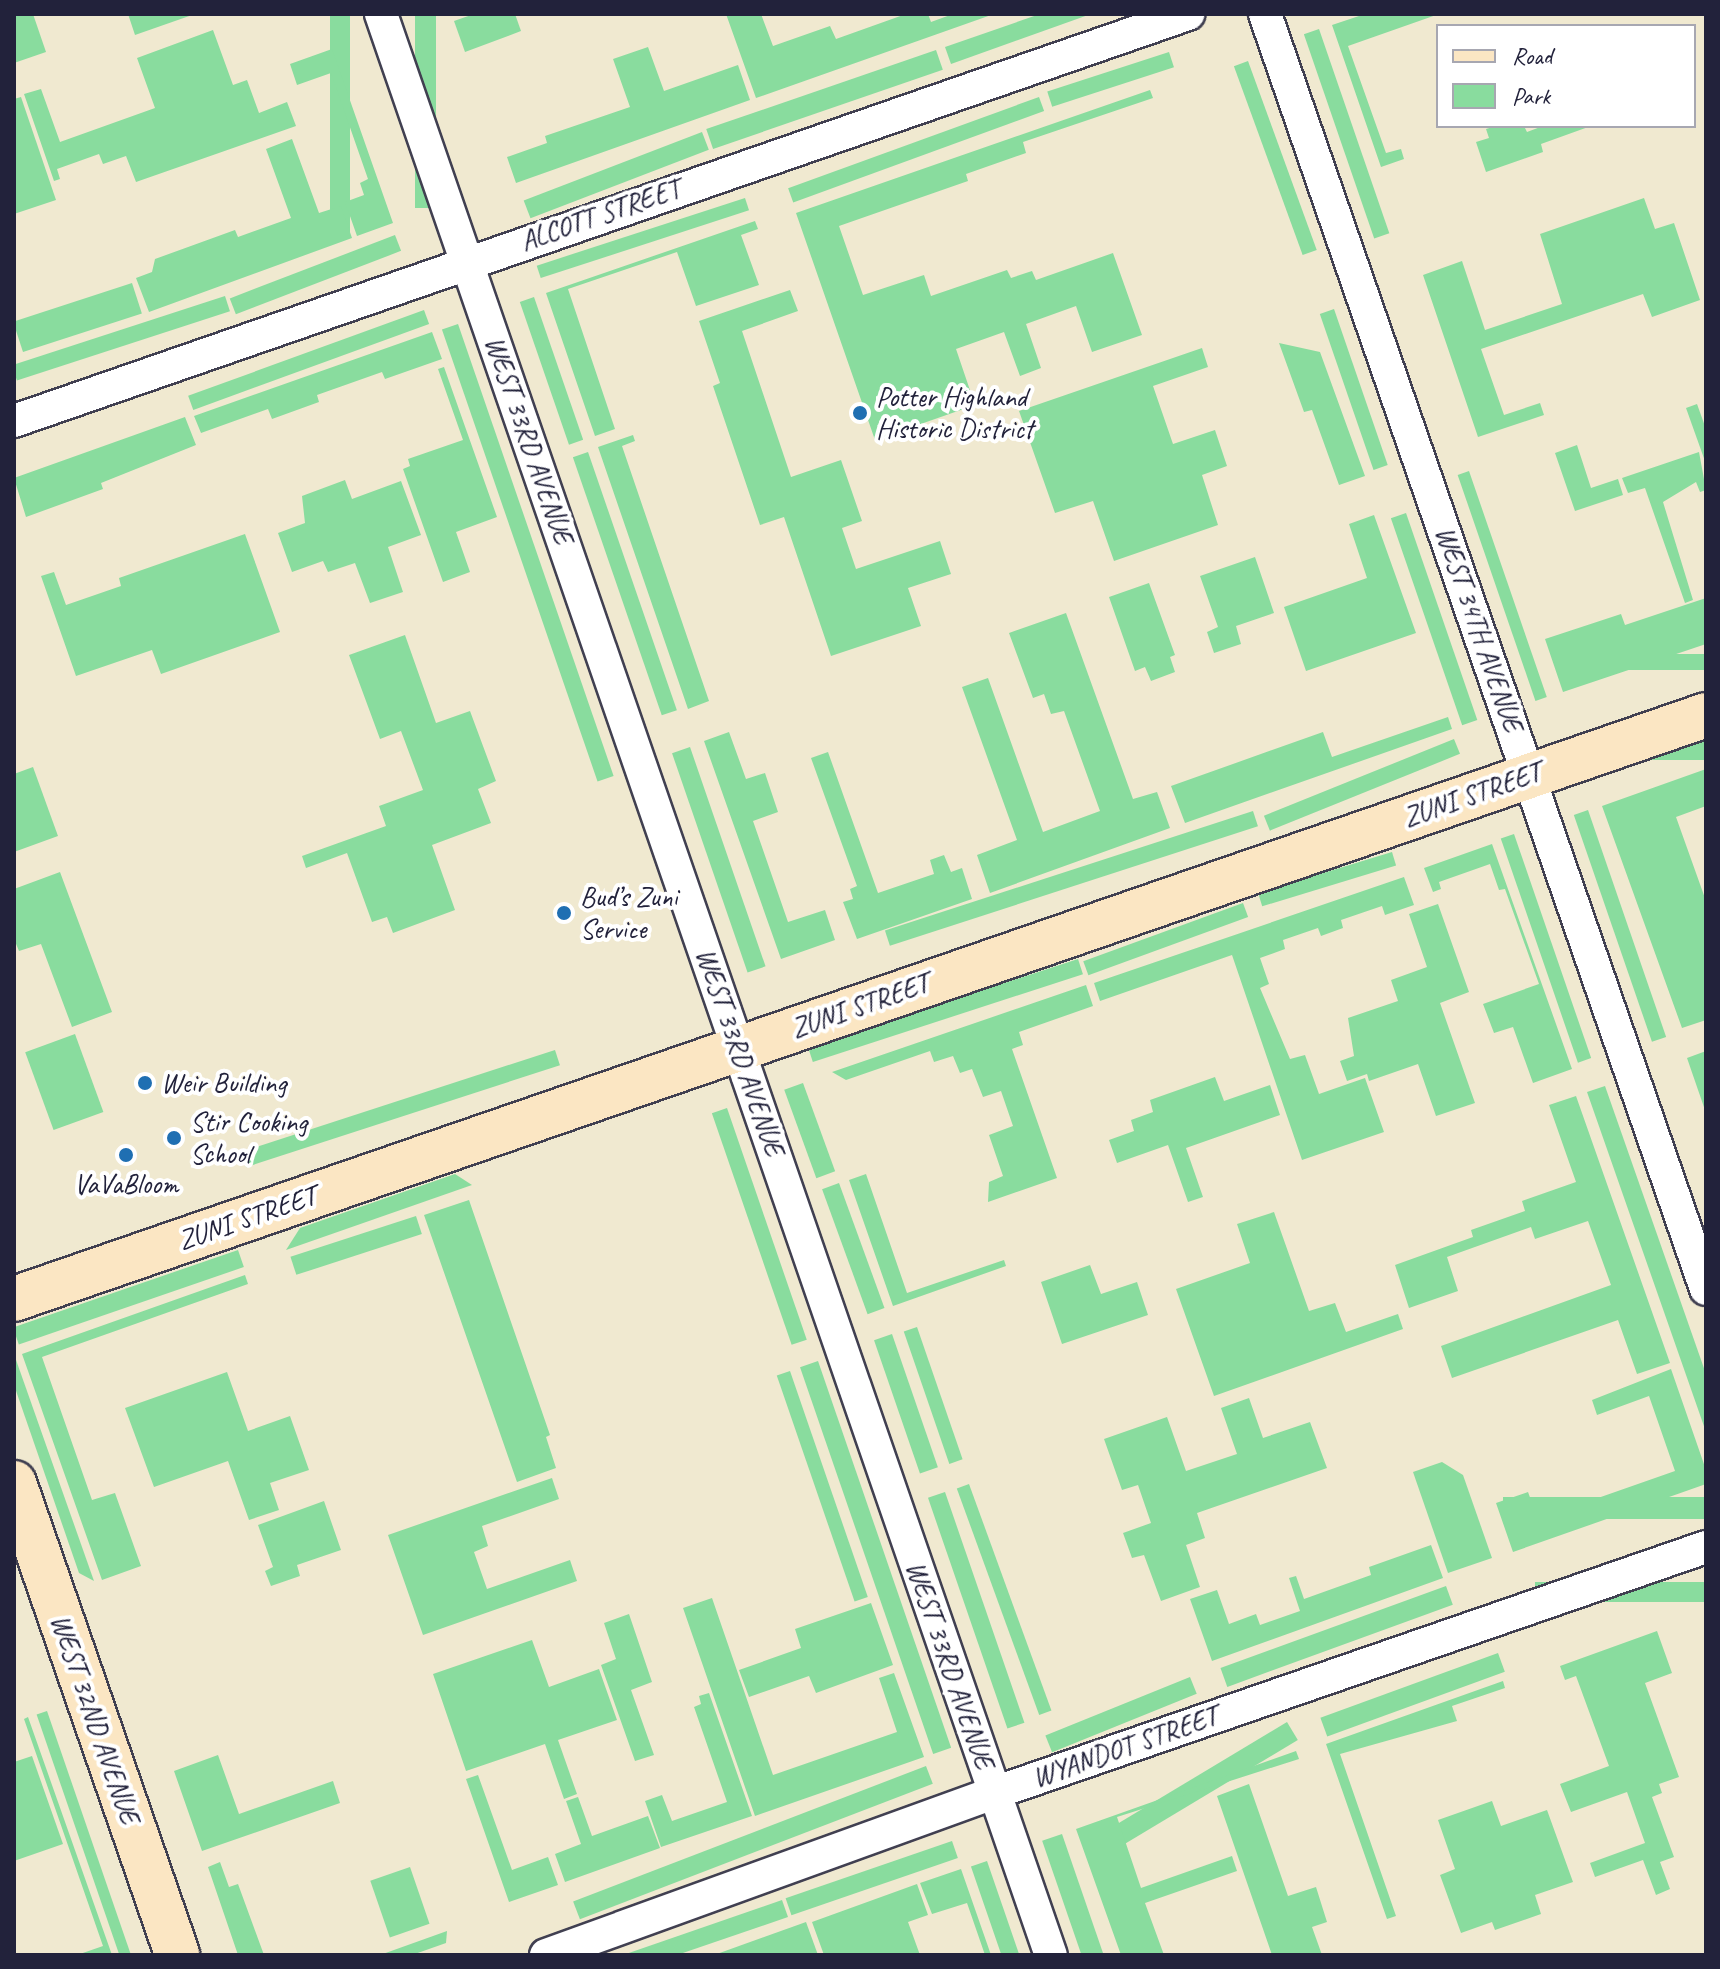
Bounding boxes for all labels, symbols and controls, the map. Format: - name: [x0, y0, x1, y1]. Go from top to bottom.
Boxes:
- legend: [1436, 24, 1696, 128]
- text: Road: [1512, 41, 1552, 71]
- text: Park: [1512, 81, 1550, 111]
- street label: ALCOTT STREET: [516, 172, 684, 258]
- street label: WEST 33RD AVENUE: [478, 332, 580, 548]
- place label: Potter Highland Historic District: [876, 380, 1033, 446]
- marker: Potter Highland Historic District: [851, 404, 869, 422]
- street label: WEST 34TH AVENUE: [1428, 523, 1530, 735]
- street label: ZUNI STREET: [1398, 756, 1546, 834]
- place label: Bud’s Zuni Service: [580, 880, 677, 946]
- marker: Bud’s Zuni Service: [555, 904, 573, 922]
- street label: WEST 33RD AVENUE: [689, 944, 791, 1160]
- street label: ZUNI STREET: [786, 967, 934, 1045]
- place label: Weir Building: [161, 1066, 286, 1100]
- marker: Weir Building: [136, 1074, 154, 1092]
- place label: Stir Cooking School: [190, 1105, 307, 1171]
- marker: Stir Cooking School: [165, 1129, 183, 1147]
- marker: VaVaBloom: [117, 1146, 135, 1164]
- place label: VaVaBloom: [74, 1167, 178, 1201]
- street label: ZUNI STREET: [173, 1179, 321, 1257]
- street label: WEST 33RD AVENUE: [899, 1557, 1001, 1773]
- street label: WEST 32ND AVENUE: [44, 1611, 146, 1827]
- street label: WYANDOT STREET: [1028, 1700, 1222, 1794]

